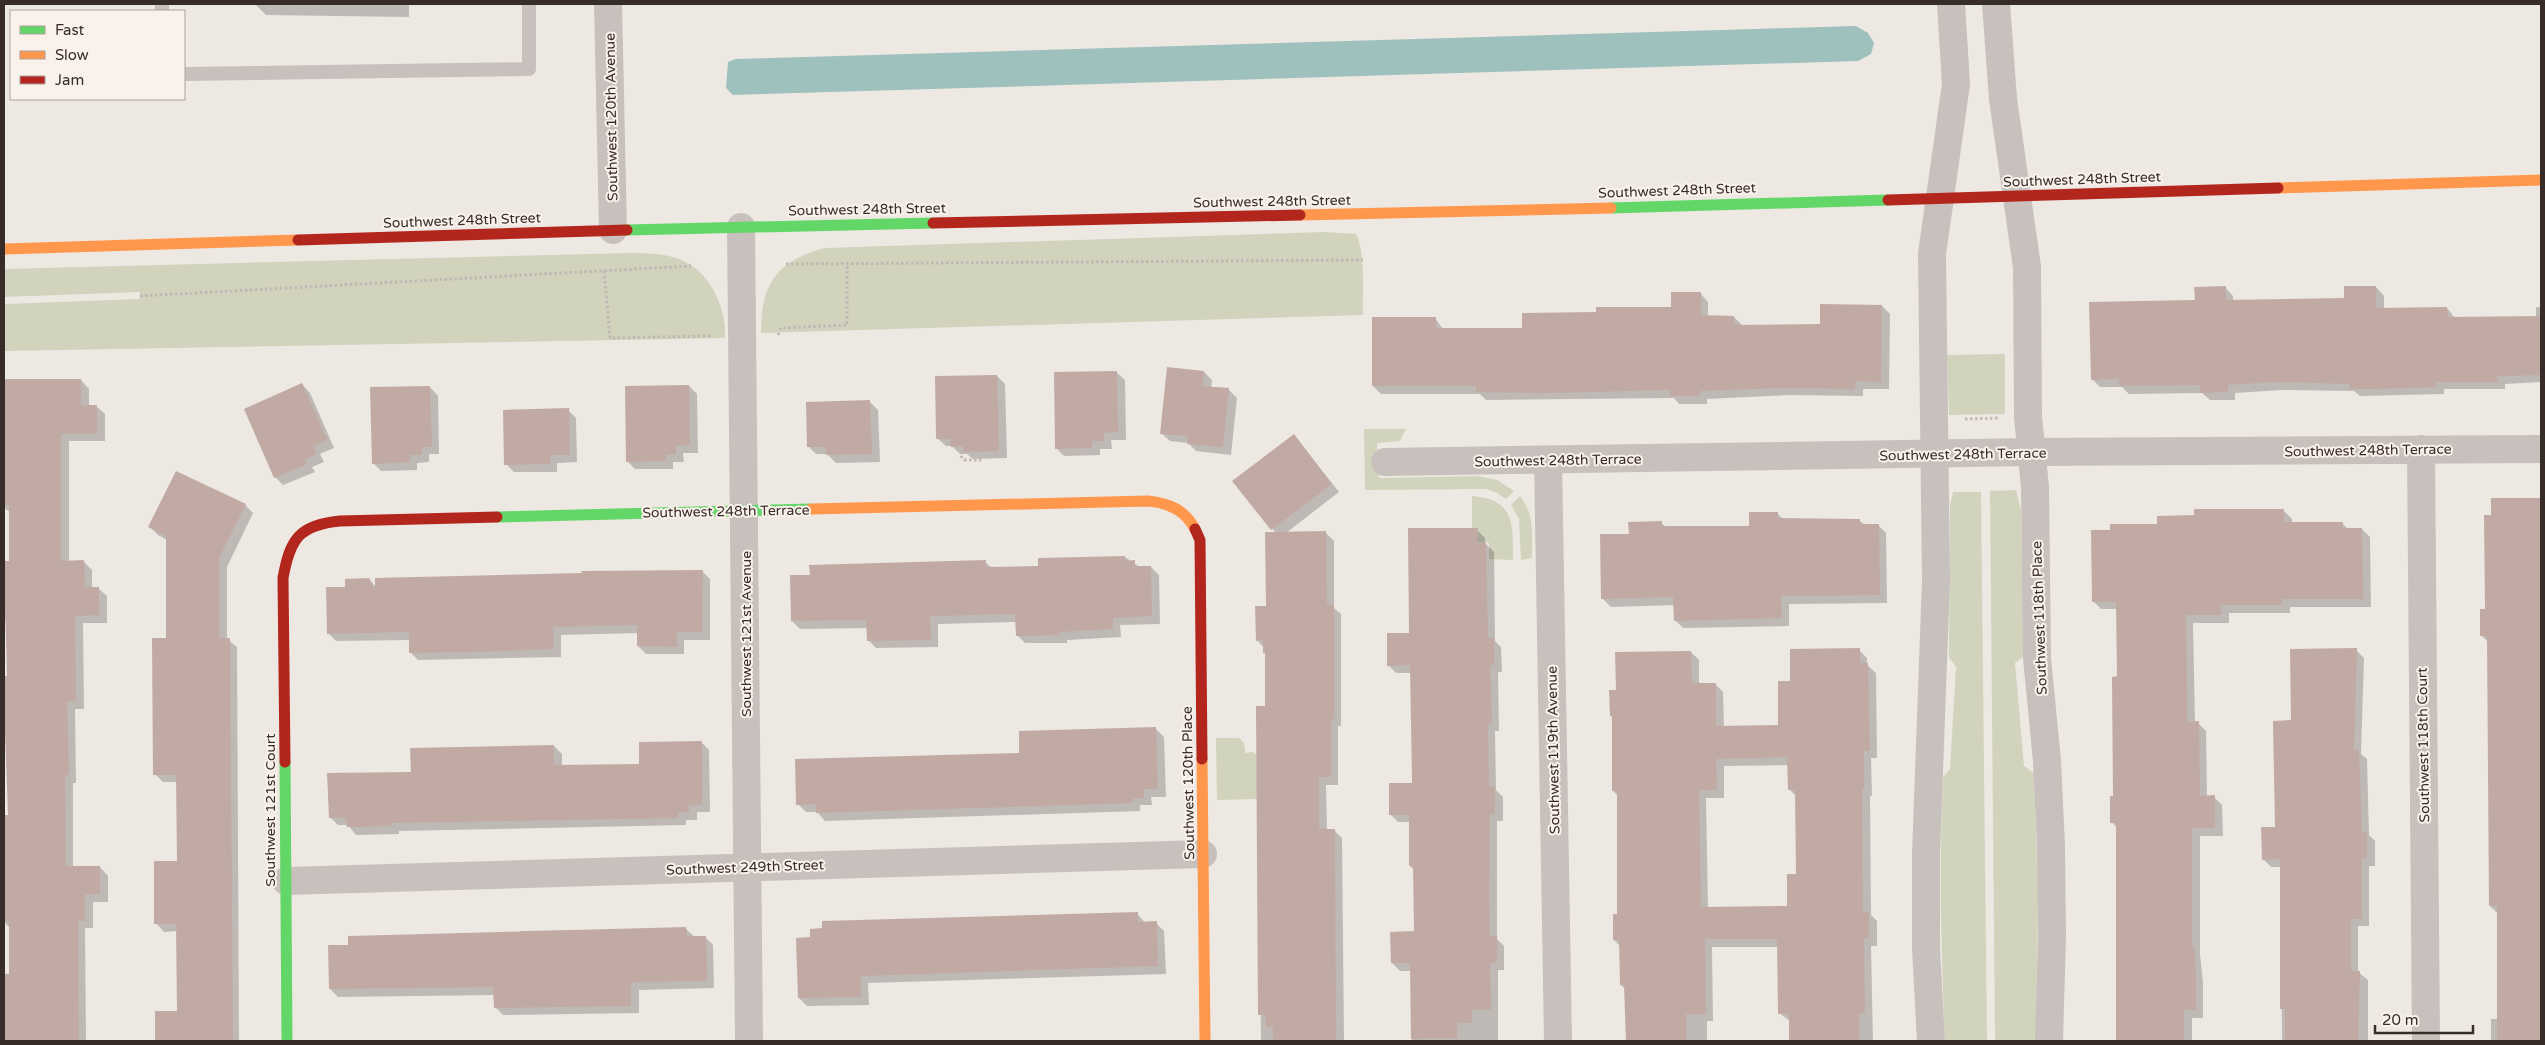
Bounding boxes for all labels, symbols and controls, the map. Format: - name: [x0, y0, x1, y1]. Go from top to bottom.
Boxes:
- legend: [10, 10, 185, 100]
- text: Fast: [55, 21, 85, 39]
- street label: Southwest 120th Avenue: [602, 33, 621, 201]
- text: Slow: [55, 46, 89, 64]
- text: Jam: [55, 71, 84, 89]
- street label: Southwest 248th Street: [2003, 168, 2162, 191]
- street label: Southwest 248th Street: [1598, 179, 1757, 202]
- street label: Southwest 248th Street: [1193, 192, 1352, 211]
- street label: Southwest 248th Street: [788, 200, 947, 219]
- street label: Southwest 248th Street: [383, 209, 542, 232]
- street label: Southwest 248th Terrace: [2284, 441, 2452, 460]
- street label: Southwest 248th Terrace: [1879, 445, 2047, 464]
- street label: Southwest 248th Terrace: [1474, 451, 1642, 470]
- street label: Southwest 248th Terrace: [642, 502, 810, 521]
- street label: Southwest 118th Place: [2028, 541, 2051, 695]
- street label: Southwest 121st Avenue: [738, 551, 755, 717]
- street label: Southwest 119th Avenue: [1544, 666, 1563, 834]
- street label: Southwest 118th Court: [2414, 667, 2433, 823]
- street label: Southwest 120th Place: [1179, 706, 1198, 860]
- street label: Southwest 121st Court: [262, 733, 279, 887]
- street label: Southwest 249th Street: [666, 856, 825, 879]
- scale bar: [2375, 1002, 2472, 1034]
- text: 20 m: [2382, 1011, 2419, 1029]

